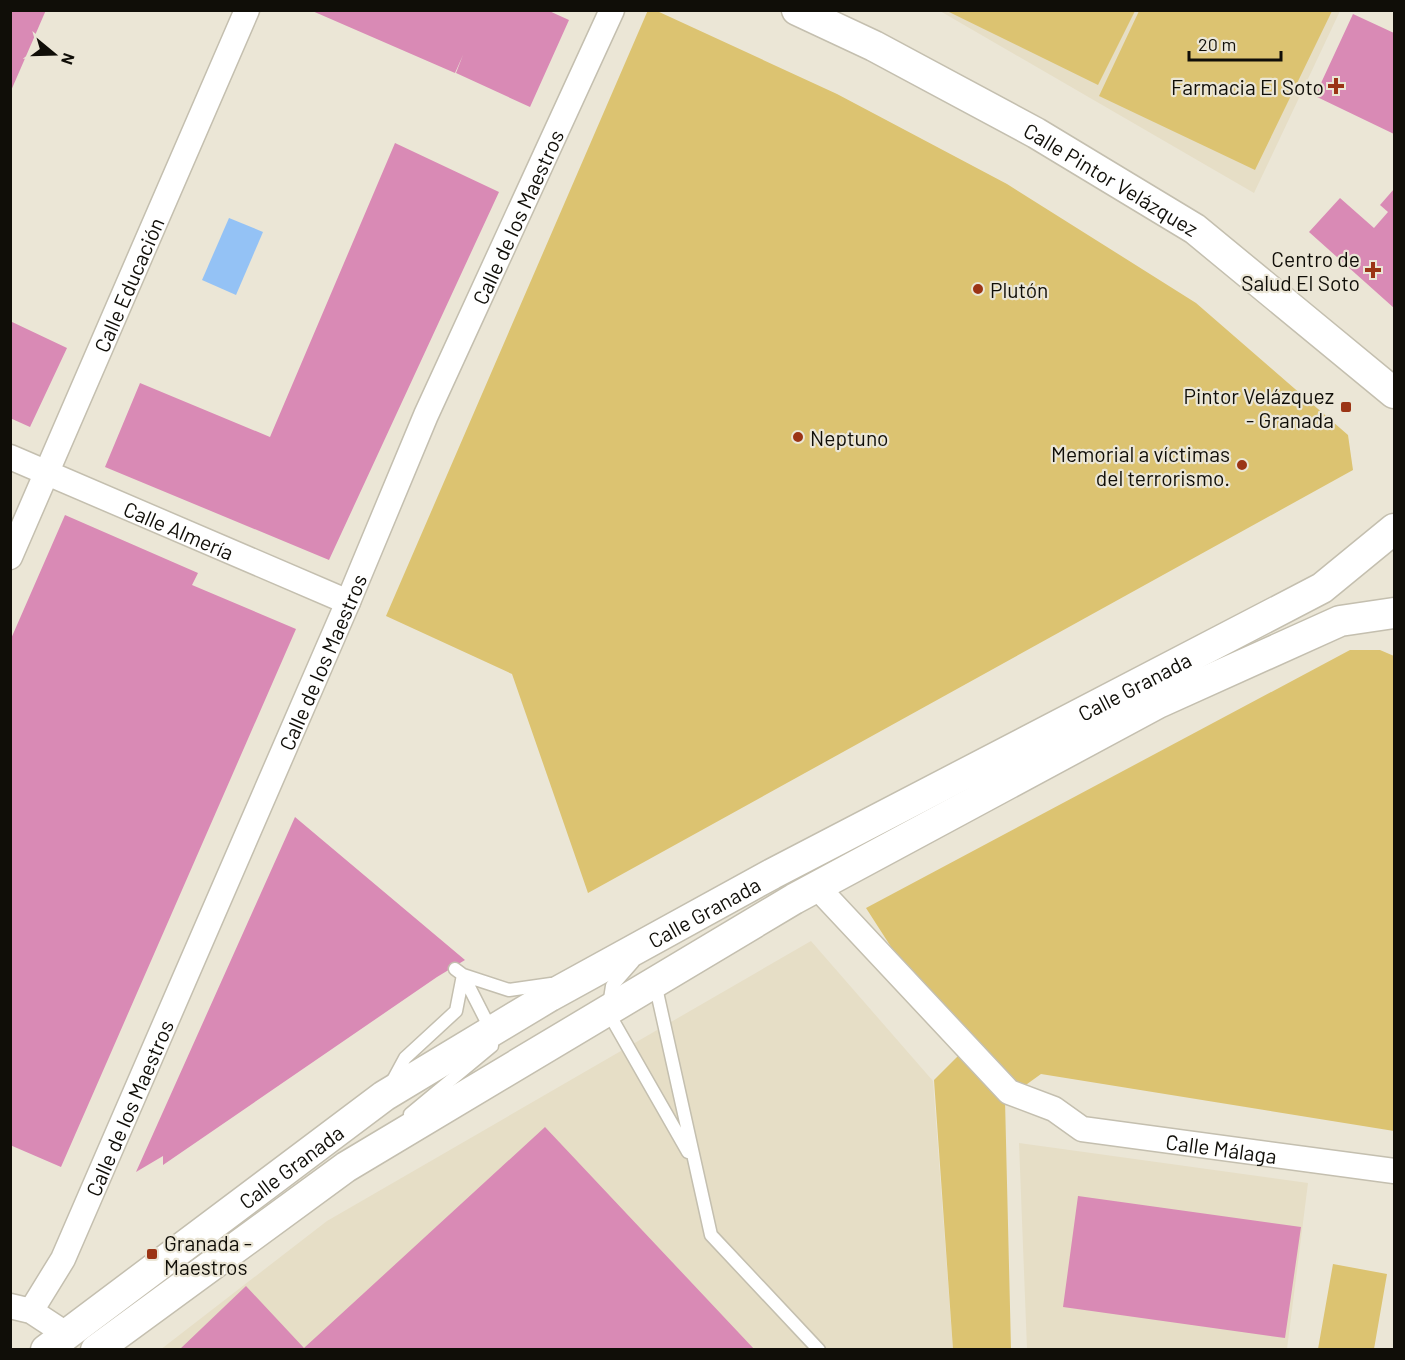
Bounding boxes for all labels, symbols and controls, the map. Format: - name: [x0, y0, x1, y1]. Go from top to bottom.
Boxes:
- north arrow: [24, 24, 84, 84]
- scale bar: [1189, 24, 1280, 62]
- text: 20 m: [1198, 33, 1236, 55]
- text: N: [58, 51, 79, 67]
- place label: Farmacia El Soto: [1171, 74, 1324, 99]
- marker: Farmacia El Soto: [1329, 79, 1343, 93]
- street label: Calle Pintor Velázquez: [1020, 117, 1203, 241]
- street label: Calle de los Maestros: [466, 125, 568, 308]
- street label: Calle Educación: [88, 213, 168, 356]
- place label: Centro de Salud El Soto: [1241, 246, 1360, 295]
- marker: Centro de Salud El Soto: [1364, 261, 1382, 279]
- place label: Plutón: [990, 277, 1048, 302]
- marker: Plutón: [971, 282, 985, 296]
- place label: Pintor Velázquez - Granada: [1183, 383, 1334, 432]
- marker: Pintor Velázquez - Granada: [1339, 400, 1353, 414]
- place label: Neptuno: [810, 425, 889, 450]
- marker: Neptuno: [791, 430, 805, 444]
- place label: Memorial a víctimas del terrorismo.: [1051, 441, 1230, 490]
- marker: Memorial a víctimas del terrorismo.: [1235, 458, 1249, 472]
- street label: Calle Almería: [120, 495, 238, 564]
- street label: Calle de los Maestros: [273, 570, 371, 754]
- street label: Calle Granada: [1073, 646, 1195, 725]
- street label: Calle Granada: [643, 871, 764, 952]
- street label: Calle de los Maestros: [79, 1016, 178, 1200]
- street label: Calle Granada: [234, 1119, 348, 1213]
- street label: Calle Málaga: [1164, 1128, 1278, 1168]
- place label: Granada - Maestros: [164, 1230, 252, 1279]
- marker: Granada - Maestros: [145, 1247, 159, 1261]

